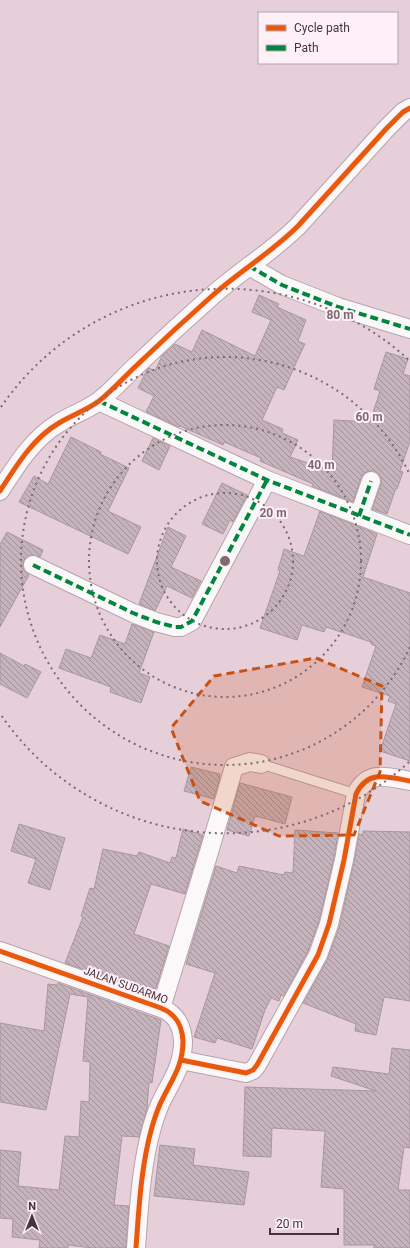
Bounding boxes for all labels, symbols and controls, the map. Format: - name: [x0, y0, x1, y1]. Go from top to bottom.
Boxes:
- legend: [258, 12, 398, 64]
- text: Cycle path: [294, 21, 350, 35]
- text: Path: [294, 41, 319, 55]
- text: 80 m: [326, 308, 354, 322]
- text: 60 m: [355, 410, 383, 424]
- text: 40 m: [307, 458, 335, 472]
- text: 20 m: [259, 506, 287, 520]
- centre of rings: [218, 554, 232, 568]
- street label: JALAN SUDARMO: [82, 964, 170, 1007]
- north arrow: [12, 1196, 52, 1236]
- text: N: [28, 1200, 36, 1213]
- scale bar: [270, 1210, 338, 1236]
- text: 20 m: [276, 1217, 303, 1231]

